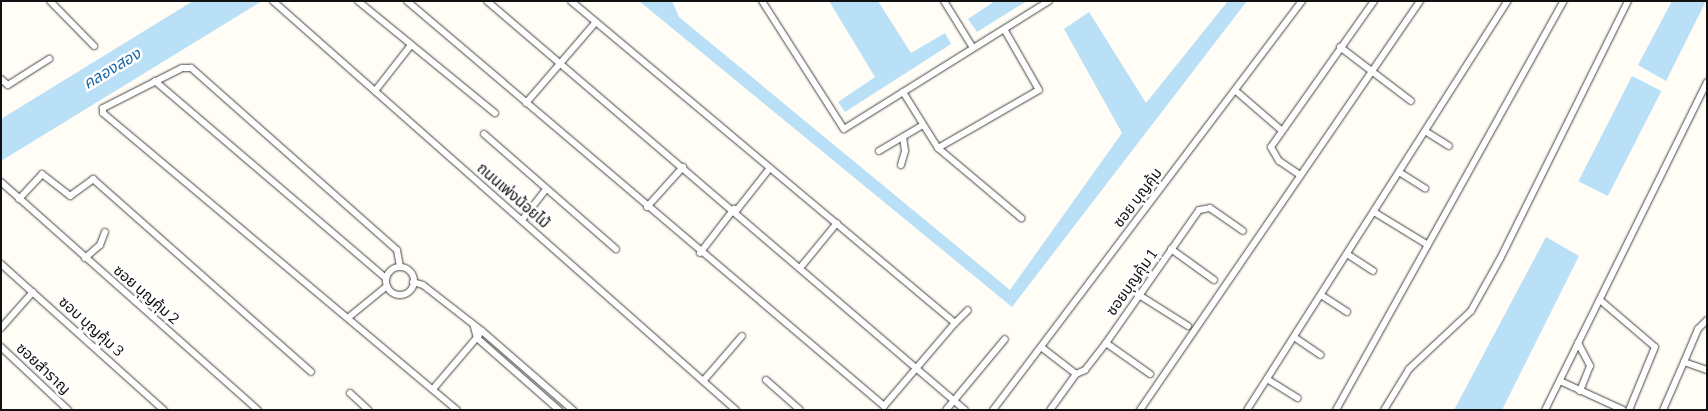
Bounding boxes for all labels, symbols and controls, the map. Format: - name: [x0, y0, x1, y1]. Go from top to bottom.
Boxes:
- water label: คลองสอง: [80, 44, 144, 94]
- street label: ถนนเพ่งน้อยไม้: [473, 160, 553, 232]
- street label: ซอย บุญคุ้ม: [1110, 165, 1166, 231]
- street label: ซอยบุญคุ้ม 1: [1103, 247, 1161, 319]
- street label: ซอย บุญคุ้ม 2: [109, 262, 183, 328]
- street label: ซอบ บุญคุ้ม 3: [55, 293, 127, 361]
- street label: ซอยสำราญ: [12, 339, 74, 399]

